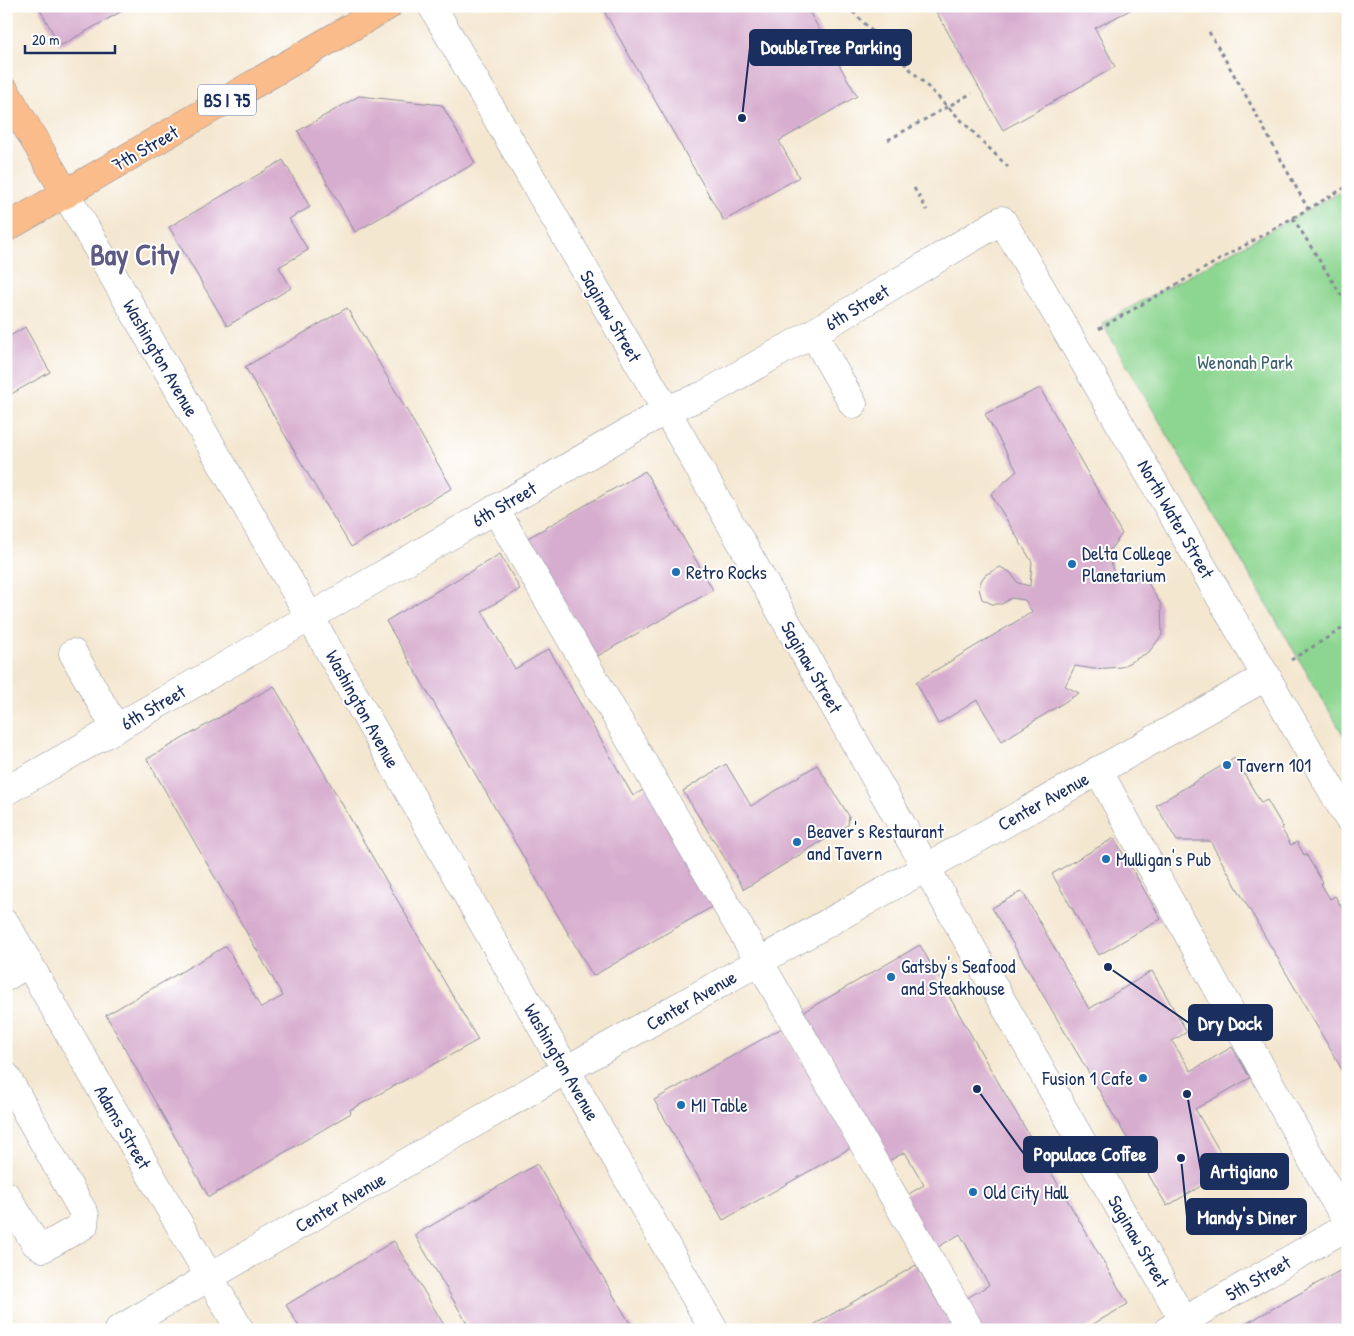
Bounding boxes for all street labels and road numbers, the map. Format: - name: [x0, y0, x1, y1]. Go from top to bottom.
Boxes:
- road number: BS I 75: [198, 84, 256, 116]
- street label: 7th Street: [107, 118, 183, 177]
- street label: Saginaw Street: [574, 265, 648, 367]
- street label: 6th Street: [820, 277, 894, 336]
- street label: Washington Avenue: [117, 295, 205, 422]
- street label: North Water Street: [1131, 455, 1221, 584]
- street label: 6th Street: [467, 475, 542, 533]
- street label: Saginaw Street: [775, 616, 849, 718]
- street label: Washington Avenue: [320, 645, 406, 773]
- street label: 6th Street: [116, 678, 191, 736]
- street label: Center Avenue: [993, 765, 1094, 837]
- street label: Center Avenue: [641, 963, 741, 1036]
- street label: Washington Avenue: [518, 999, 606, 1126]
- street label: Adams Street: [88, 1080, 158, 1174]
- street label: Center Avenue: [290, 1165, 390, 1238]
- street label: Saginaw Street: [1102, 1190, 1176, 1292]
- street label: 5th Street: [1221, 1249, 1296, 1307]

